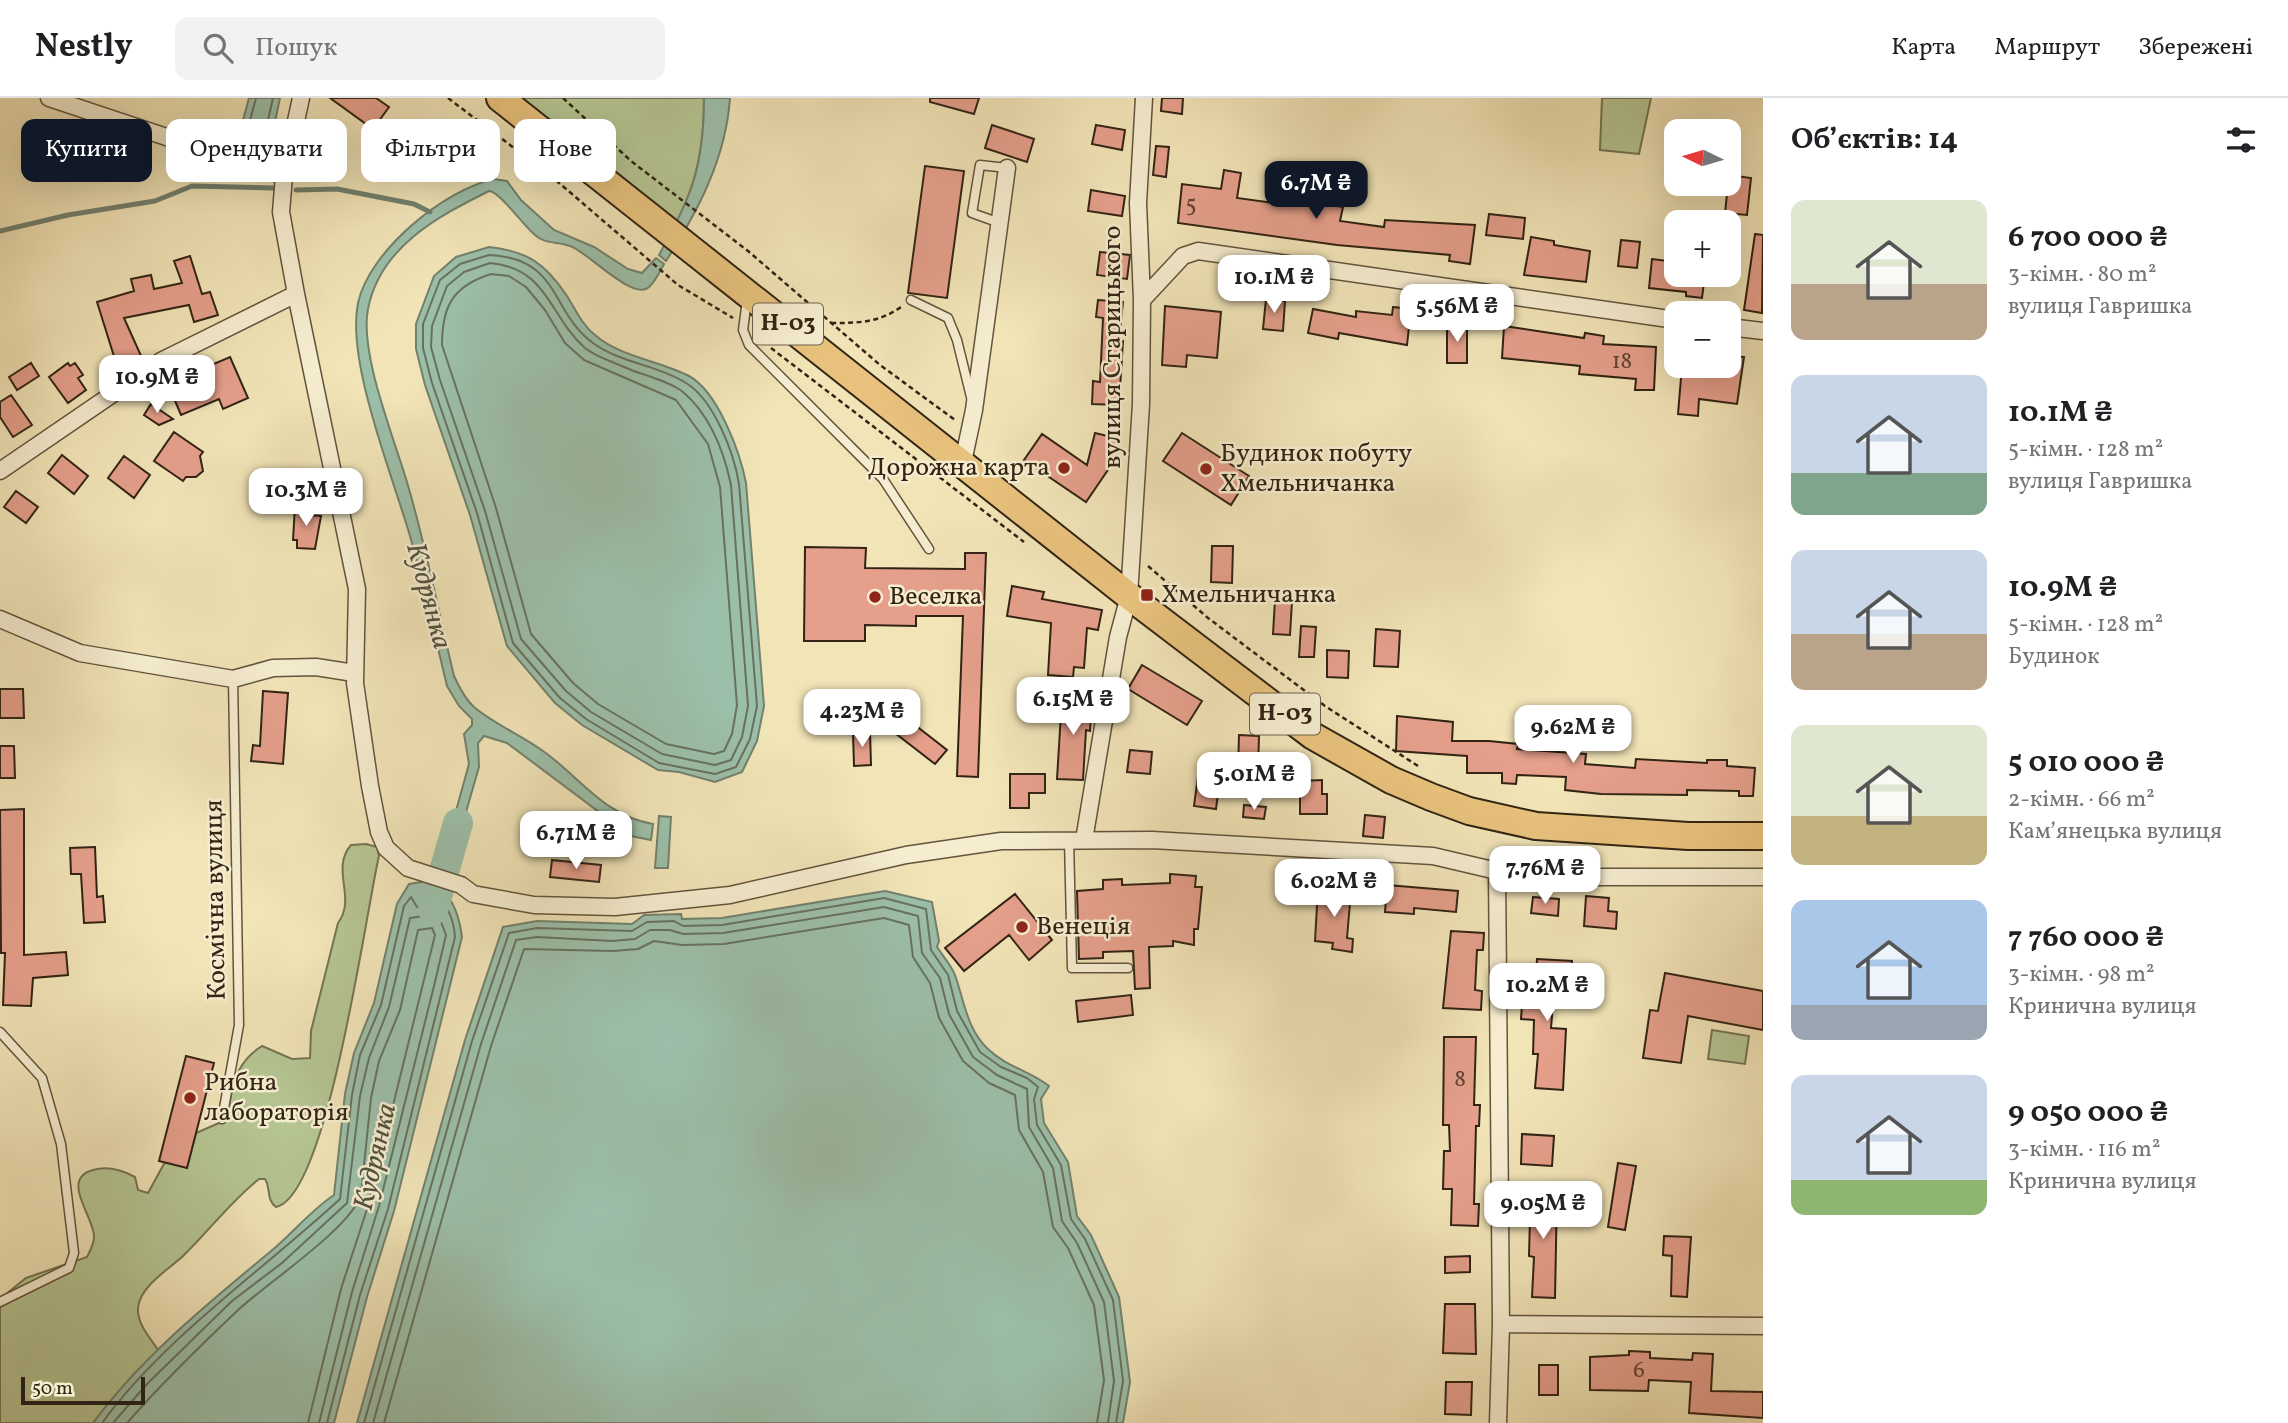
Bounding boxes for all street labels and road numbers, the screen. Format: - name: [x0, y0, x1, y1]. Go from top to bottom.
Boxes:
- street label: вулиця Старицького: [1095, 225, 1131, 469]
- road number: Н-03: [753, 304, 823, 344]
- road number: Н-03: [1250, 694, 1320, 734]
- street label: Космічна вулиця: [196, 799, 236, 1001]

